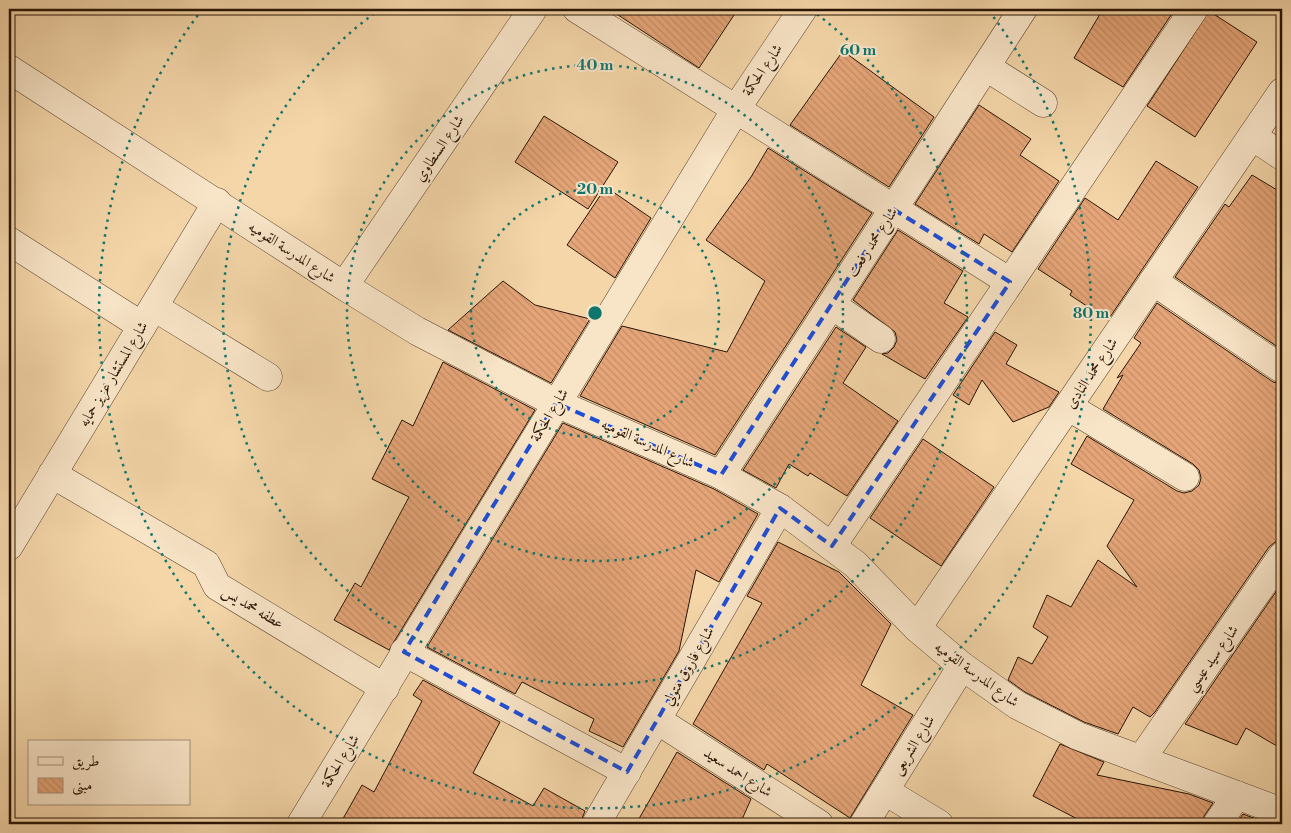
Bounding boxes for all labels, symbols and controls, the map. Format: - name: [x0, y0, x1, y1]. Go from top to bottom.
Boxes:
- street label: شارع الحكمة: [738, 40, 789, 102]
- text: 60 m: [840, 41, 877, 60]
- text: 40 m: [576, 56, 614, 75]
- street label: شارع السنطاوي: [410, 111, 471, 187]
- text: 20 m: [577, 180, 614, 199]
- street label: شارع محمد رفعت: [843, 204, 905, 282]
- street label: شارع المدرسة القوميه: [243, 217, 339, 290]
- centre of rings: [586, 304, 604, 322]
- text: 80 m: [1073, 304, 1110, 323]
- street label: شارع المستشار عزيز حمايه: [74, 318, 155, 432]
- street label: شارع محمد النادى: [1061, 334, 1125, 414]
- street label: شارع الحكمة: [526, 385, 575, 447]
- street label: شارع المدرسة القوميه: [597, 414, 697, 475]
- street label: عطفه محمد يس: [218, 582, 287, 633]
- street label: شارع سيد عيسي: [1182, 621, 1246, 698]
- street label: شارع فاروق متولي: [658, 623, 721, 711]
- street label: شارع المدرسة القوميه: [929, 637, 1023, 714]
- street label: شارع الشريعى: [888, 712, 942, 780]
- street label: شارع الحكمة: [317, 731, 366, 793]
- legend: [28, 740, 190, 806]
- street label: شارع احمد سعيد: [698, 743, 776, 804]
- text: طريق: [72, 752, 99, 771]
- text: مبنى: [72, 776, 92, 796]

